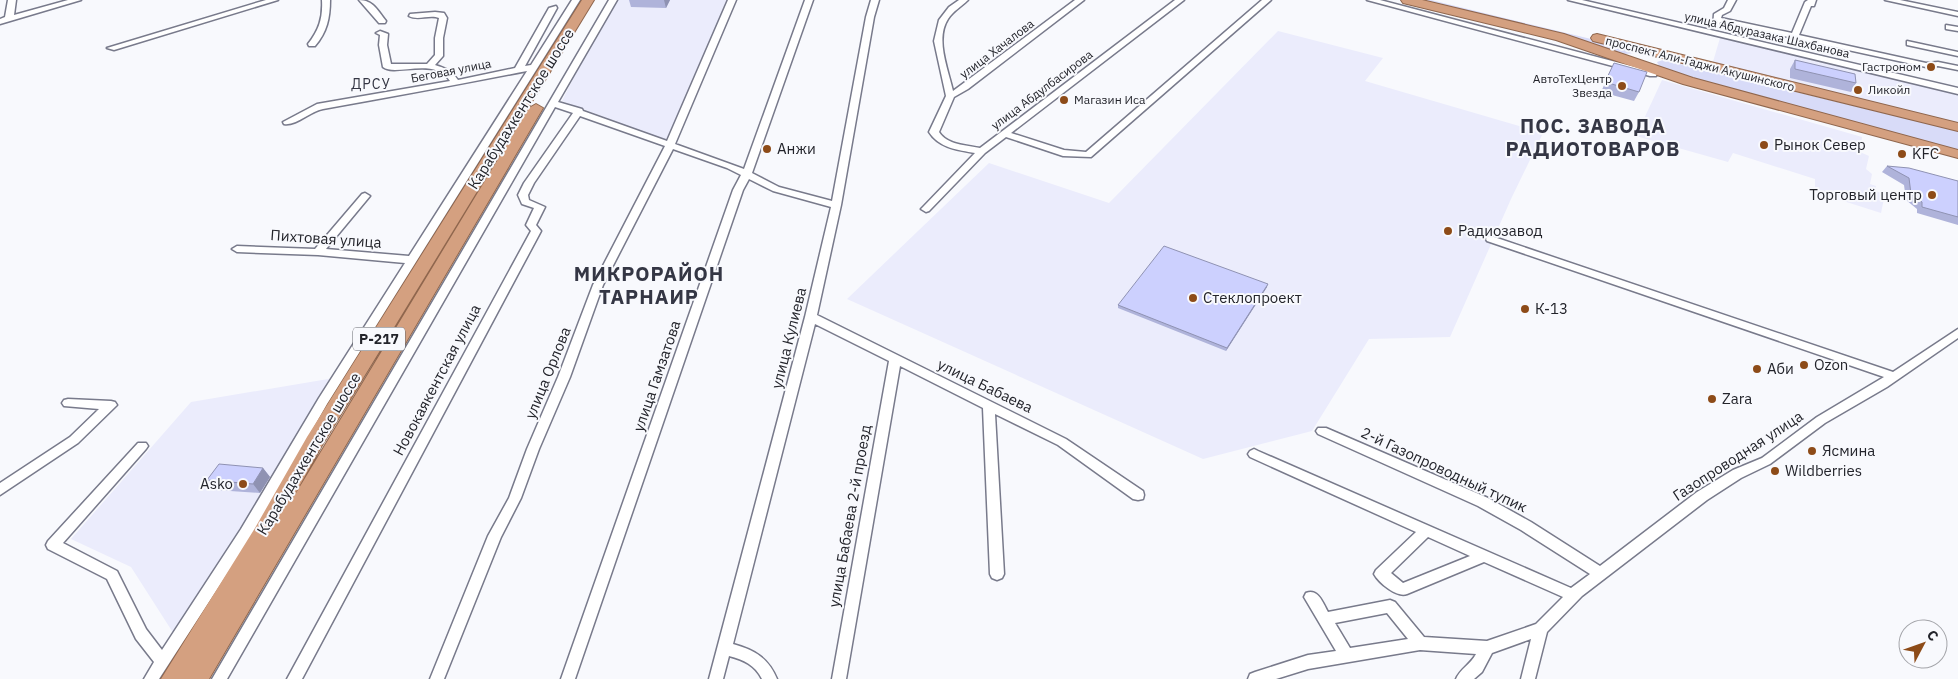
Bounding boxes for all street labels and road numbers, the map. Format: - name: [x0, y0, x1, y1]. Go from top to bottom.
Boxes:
- street label: улица Абдуразака Шахбанова: [1683, 8, 1852, 61]
- street label: улица Хачалова: [957, 15, 1037, 81]
- street label: Карабудахкентское шоссе: [463, 25, 578, 193]
- street label: проспект Али-Гаджи Акушинского: [1604, 33, 1797, 94]
- street label: улица Абдулбасирова: [988, 46, 1096, 133]
- street label: Беговая улица: [409, 55, 493, 86]
- street label: Пихтовая улица: [270, 225, 382, 252]
- street label: улица Кулиева: [767, 285, 810, 391]
- street label: Новокаякентская улица: [389, 301, 485, 459]
- street label: улица Гамзатова: [629, 318, 684, 434]
- street label: улица Орлова: [520, 324, 575, 422]
- road number: Р-217: [353, 328, 405, 350]
- street label: улица Бабаева: [934, 354, 1036, 417]
- street label: Карабудахкентское шоссе: [253, 369, 365, 538]
- street label: Газопроводная улица: [1669, 406, 1806, 505]
- street label: улица Бабаева 2-й проезд: [824, 423, 875, 609]
- street label: 2-й Газопроводный тупик: [1358, 423, 1530, 516]

